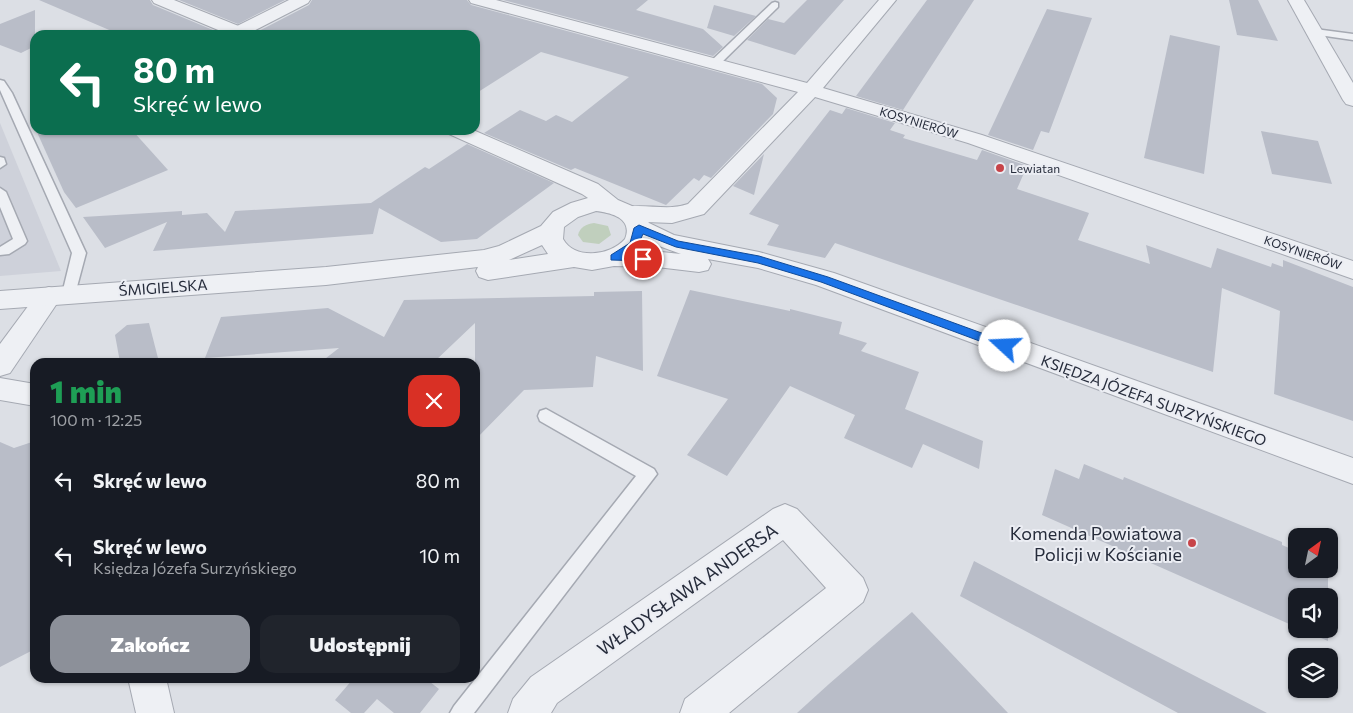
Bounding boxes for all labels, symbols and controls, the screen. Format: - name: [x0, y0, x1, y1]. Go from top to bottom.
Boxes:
- text: 80 m: [133, 47, 215, 90]
- icon: left: [50, 50, 115, 115]
- text: Skręć w lewo: [133, 90, 262, 117]
- street label: KOSYNIERÓW: [878, 103, 960, 141]
- place label: Lewiatan: [1010, 161, 1060, 175]
- marker: Lewiatan: [994, 162, 1006, 174]
- street label: KOSYNIERÓW: [1262, 232, 1344, 272]
- pin: [622, 238, 664, 280]
- icon: arrive: [629, 245, 657, 273]
- street label: ŚMIGIELSKA: [118, 274, 208, 299]
- position arrow: [978, 319, 1030, 371]
- street label: KSIĘDZA JÓZEFA SURZYŃSKIEGO: [1039, 350, 1270, 449]
- text: 1 min: [50, 372, 122, 409]
- button: close: [408, 375, 460, 427]
- text: 100 m · 12:25: [50, 410, 142, 429]
- icon: left: [50, 467, 78, 495]
- text: Skręć w lewo: [93, 469, 207, 492]
- text: 80 m: [416, 469, 460, 492]
- street label: WŁADYSŁAWA ANDERSA: [593, 518, 781, 660]
- place label: Komenda Powiatowa Policji w Kościanie: [1010, 522, 1182, 565]
- north arrow: [1288, 528, 1338, 578]
- map controls: [1288, 528, 1338, 698]
- text: Skręć w lewo: [93, 535, 207, 558]
- marker: Komenda Powiatowa Policji w Kościanie: [1186, 537, 1198, 549]
- icon: left: [50, 542, 78, 570]
- text: 10 m: [419, 544, 460, 567]
- text: Księdza Józefa Surzyńskiego: [93, 558, 297, 577]
- button: sound: [1288, 588, 1338, 638]
- button: Zakończ: [50, 615, 250, 673]
- button: Udostępnij: [260, 615, 460, 673]
- button: layers: [1288, 648, 1338, 698]

